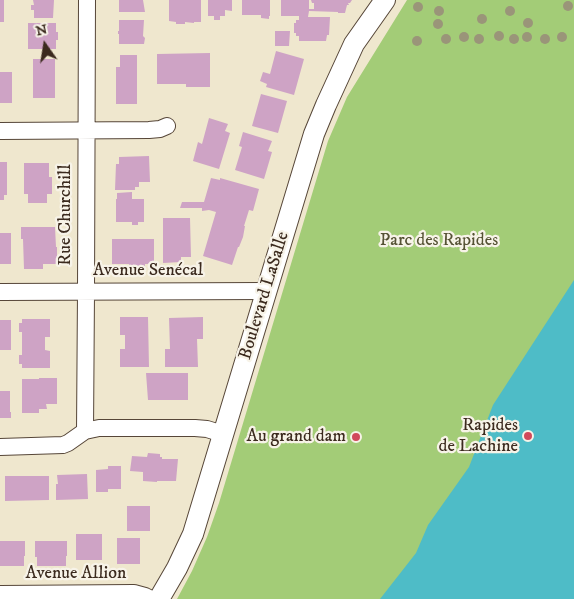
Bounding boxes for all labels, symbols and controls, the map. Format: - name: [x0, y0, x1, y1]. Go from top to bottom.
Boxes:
- north arrow: [20, 20, 70, 70]
- text: N: [34, 20, 49, 40]
- street label: Rue Churchill: [55, 164, 77, 266]
- street label: Boulevard LaSalle: [235, 229, 295, 363]
- park label: Parc des Rapides: [380, 230, 498, 252]
- street label: Avenue Senécal: [93, 260, 203, 282]
- place label: Rapides de Lachine: [438, 415, 518, 458]
- place label: Au grand dam: [247, 426, 346, 448]
- marker: Rapides de Lachine: [522, 430, 534, 442]
- marker: Au grand dam: [350, 431, 362, 443]
- street label: Avenue Allion: [26, 563, 126, 585]

